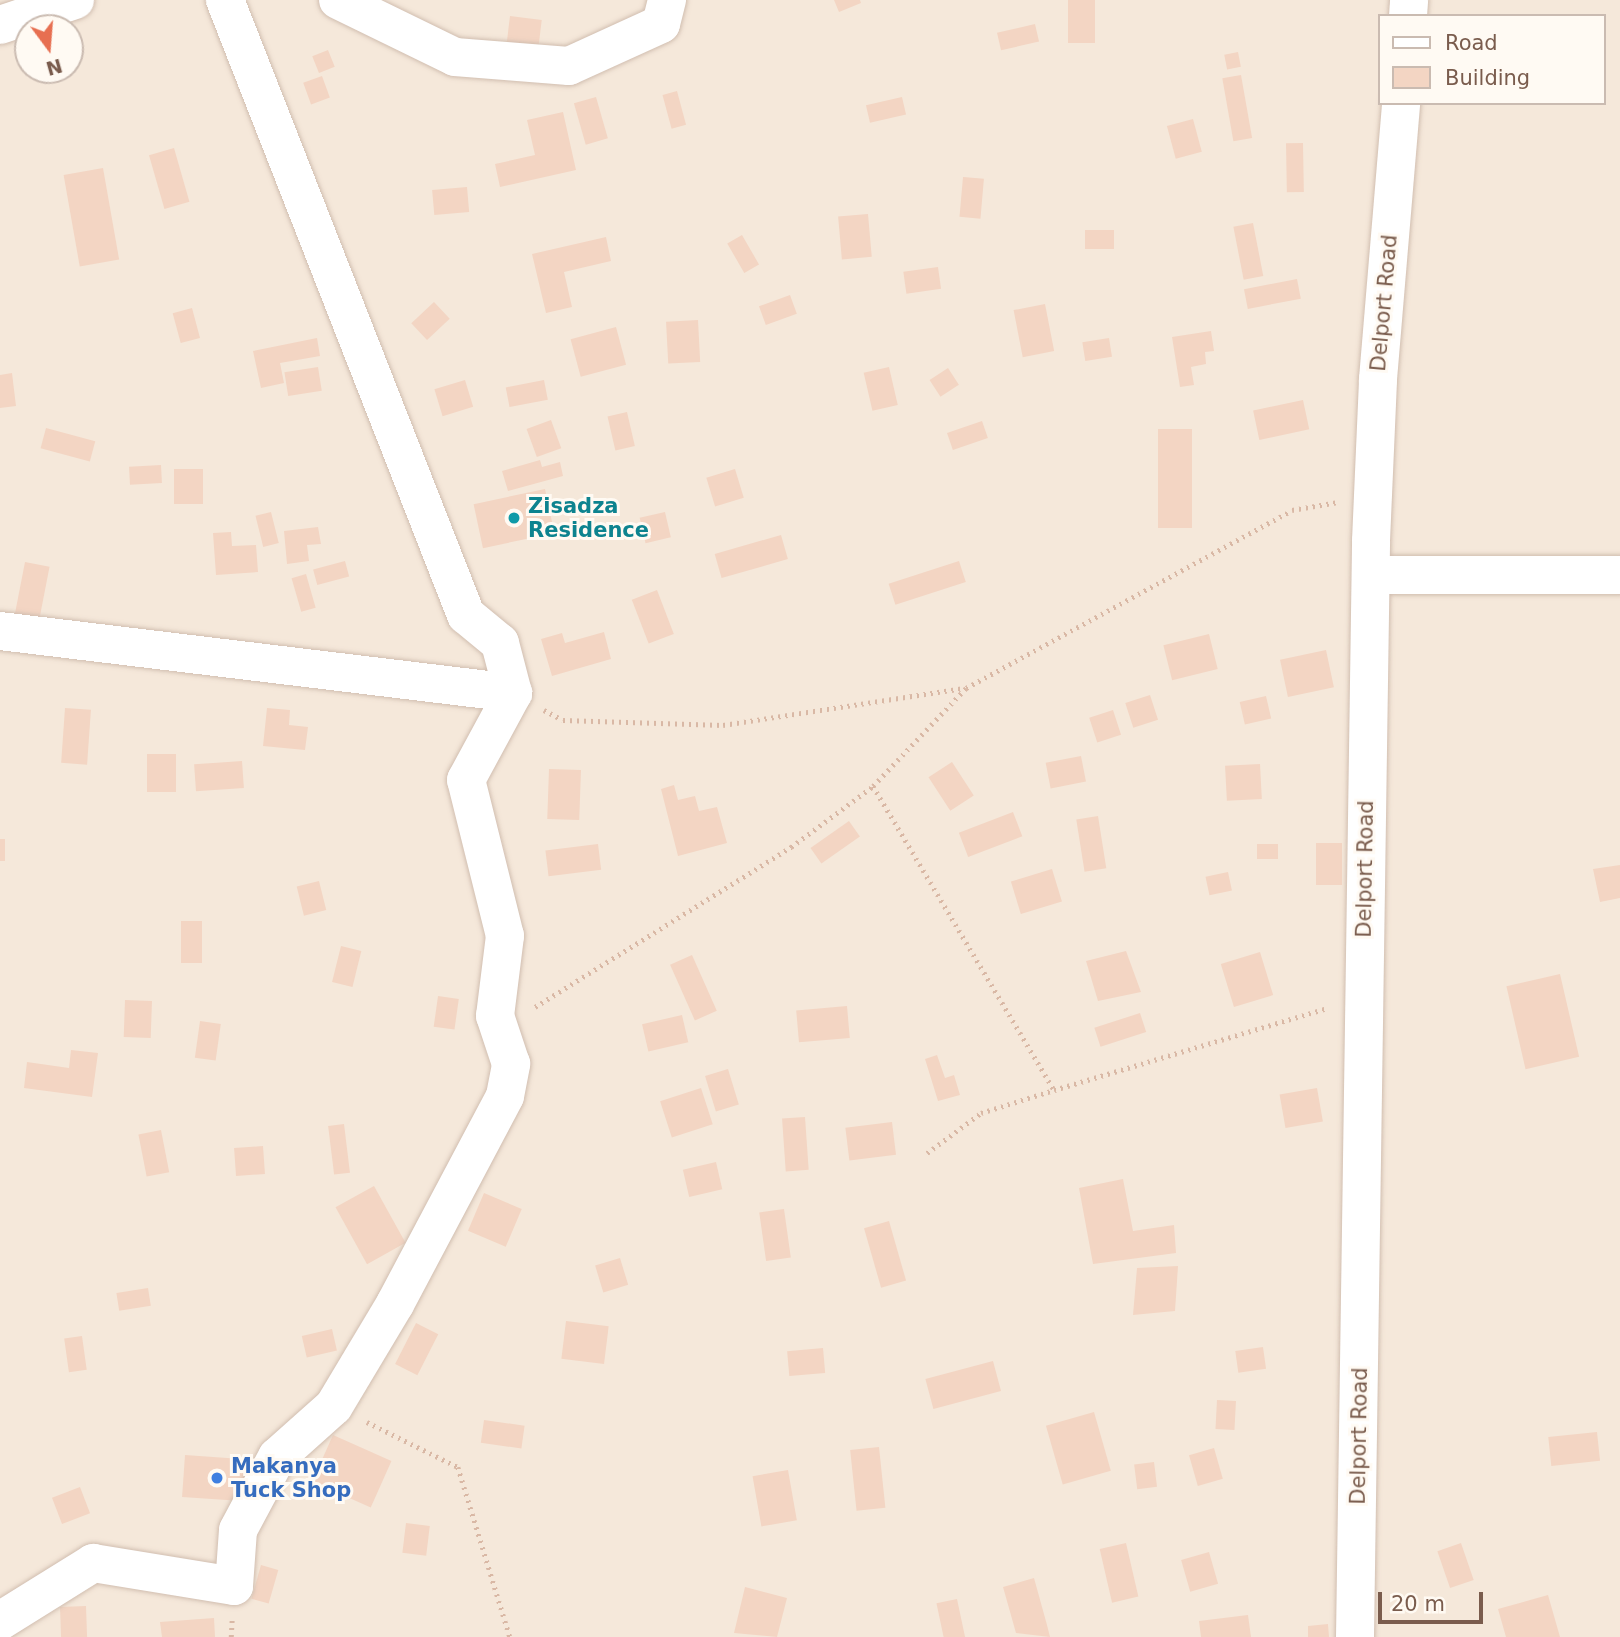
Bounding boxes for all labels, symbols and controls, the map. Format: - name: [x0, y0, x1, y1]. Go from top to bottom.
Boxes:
- north arrow: [14, 14, 84, 84]
- legend: [1378, 14, 1606, 105]
- text: Road: [1445, 31, 1498, 55]
- text: N: [44, 54, 65, 80]
- text: Building: [1445, 66, 1530, 90]
- street label: Delport Road: [1365, 233, 1403, 373]
- place label: Zisadza Residence: [528, 493, 649, 543]
- marker: Zisadza Residence: [506, 510, 522, 526]
- street label: Delport Road: [1351, 800, 1379, 938]
- street label: Delport Road: [1345, 1367, 1373, 1505]
- place label: Makanya Tuck Shop: [231, 1453, 351, 1503]
- marker: Makanya Tuck Shop: [209, 1470, 225, 1486]
- scale bar: [1382, 1578, 1487, 1622]
- text: 20 m: [1391, 1592, 1445, 1616]

